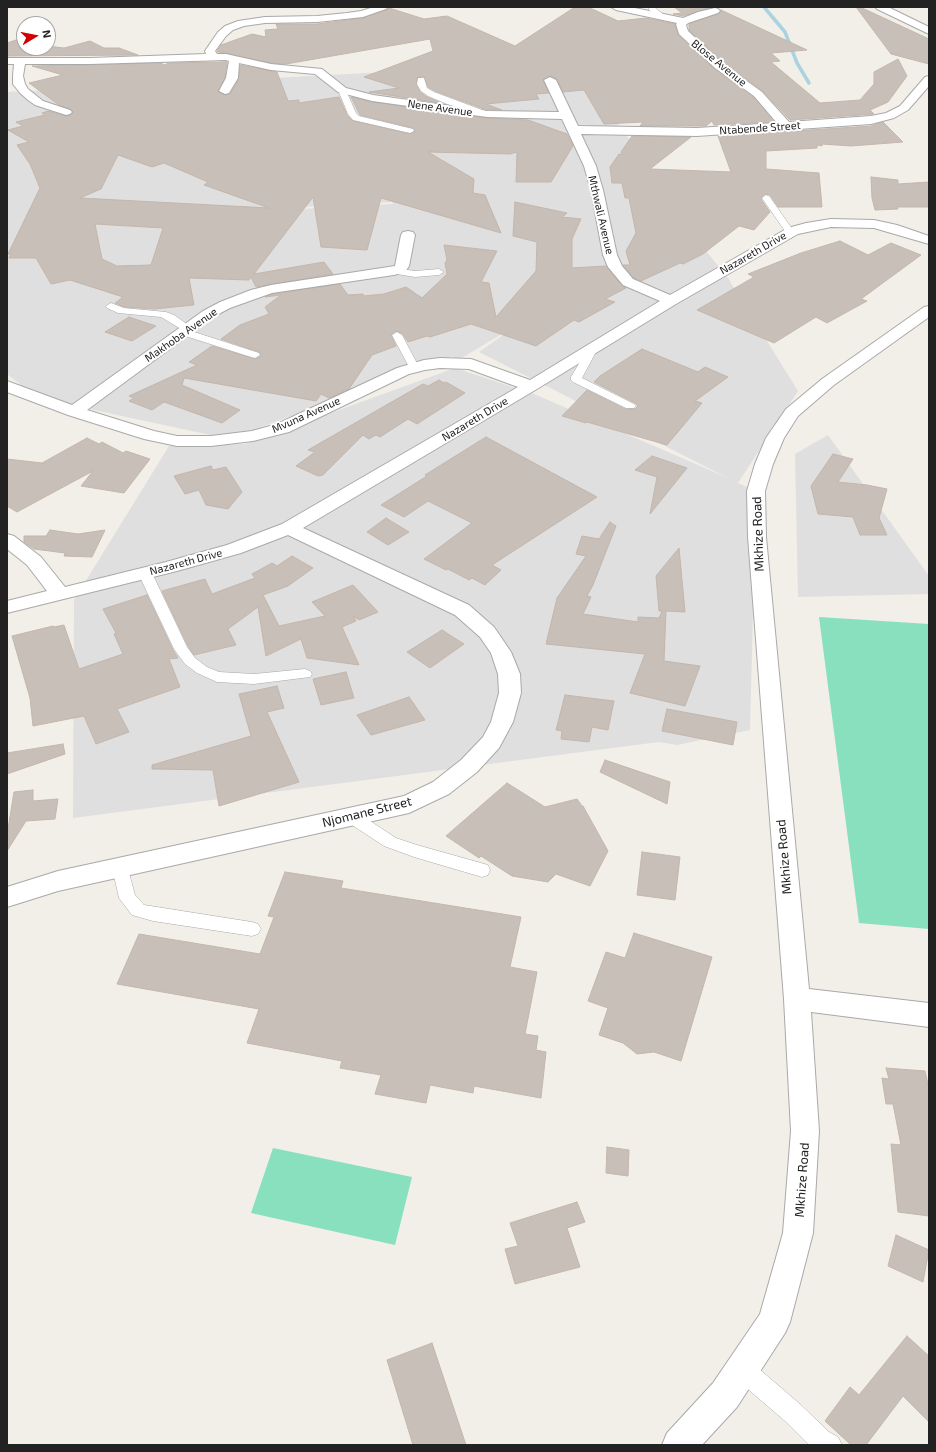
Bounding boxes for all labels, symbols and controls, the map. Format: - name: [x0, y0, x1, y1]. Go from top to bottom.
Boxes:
- north arrow: [16, 16, 56, 56]
- text: N: [40, 29, 54, 39]
- street label: Blose Avenue: [689, 37, 749, 89]
- street label: Nene Avenue: [407, 97, 473, 119]
- street label: Ntabende Street: [719, 119, 801, 137]
- street label: Mthwali Avenue: [586, 174, 616, 256]
- street label: Nazareth Drive: [717, 229, 789, 277]
- street label: Makhoba Avenue: [142, 305, 220, 365]
- street label: Mvuna Avenue: [270, 394, 342, 436]
- street label: Nazareth Drive: [440, 394, 510, 444]
- street label: Mkhize Road: [749, 496, 767, 572]
- street label: Nazareth Drive: [148, 546, 224, 578]
- street label: Njomane Street: [321, 793, 413, 831]
- street label: Mkhize Road: [773, 819, 795, 895]
- street label: Mkhize Road: [792, 1142, 812, 1218]

